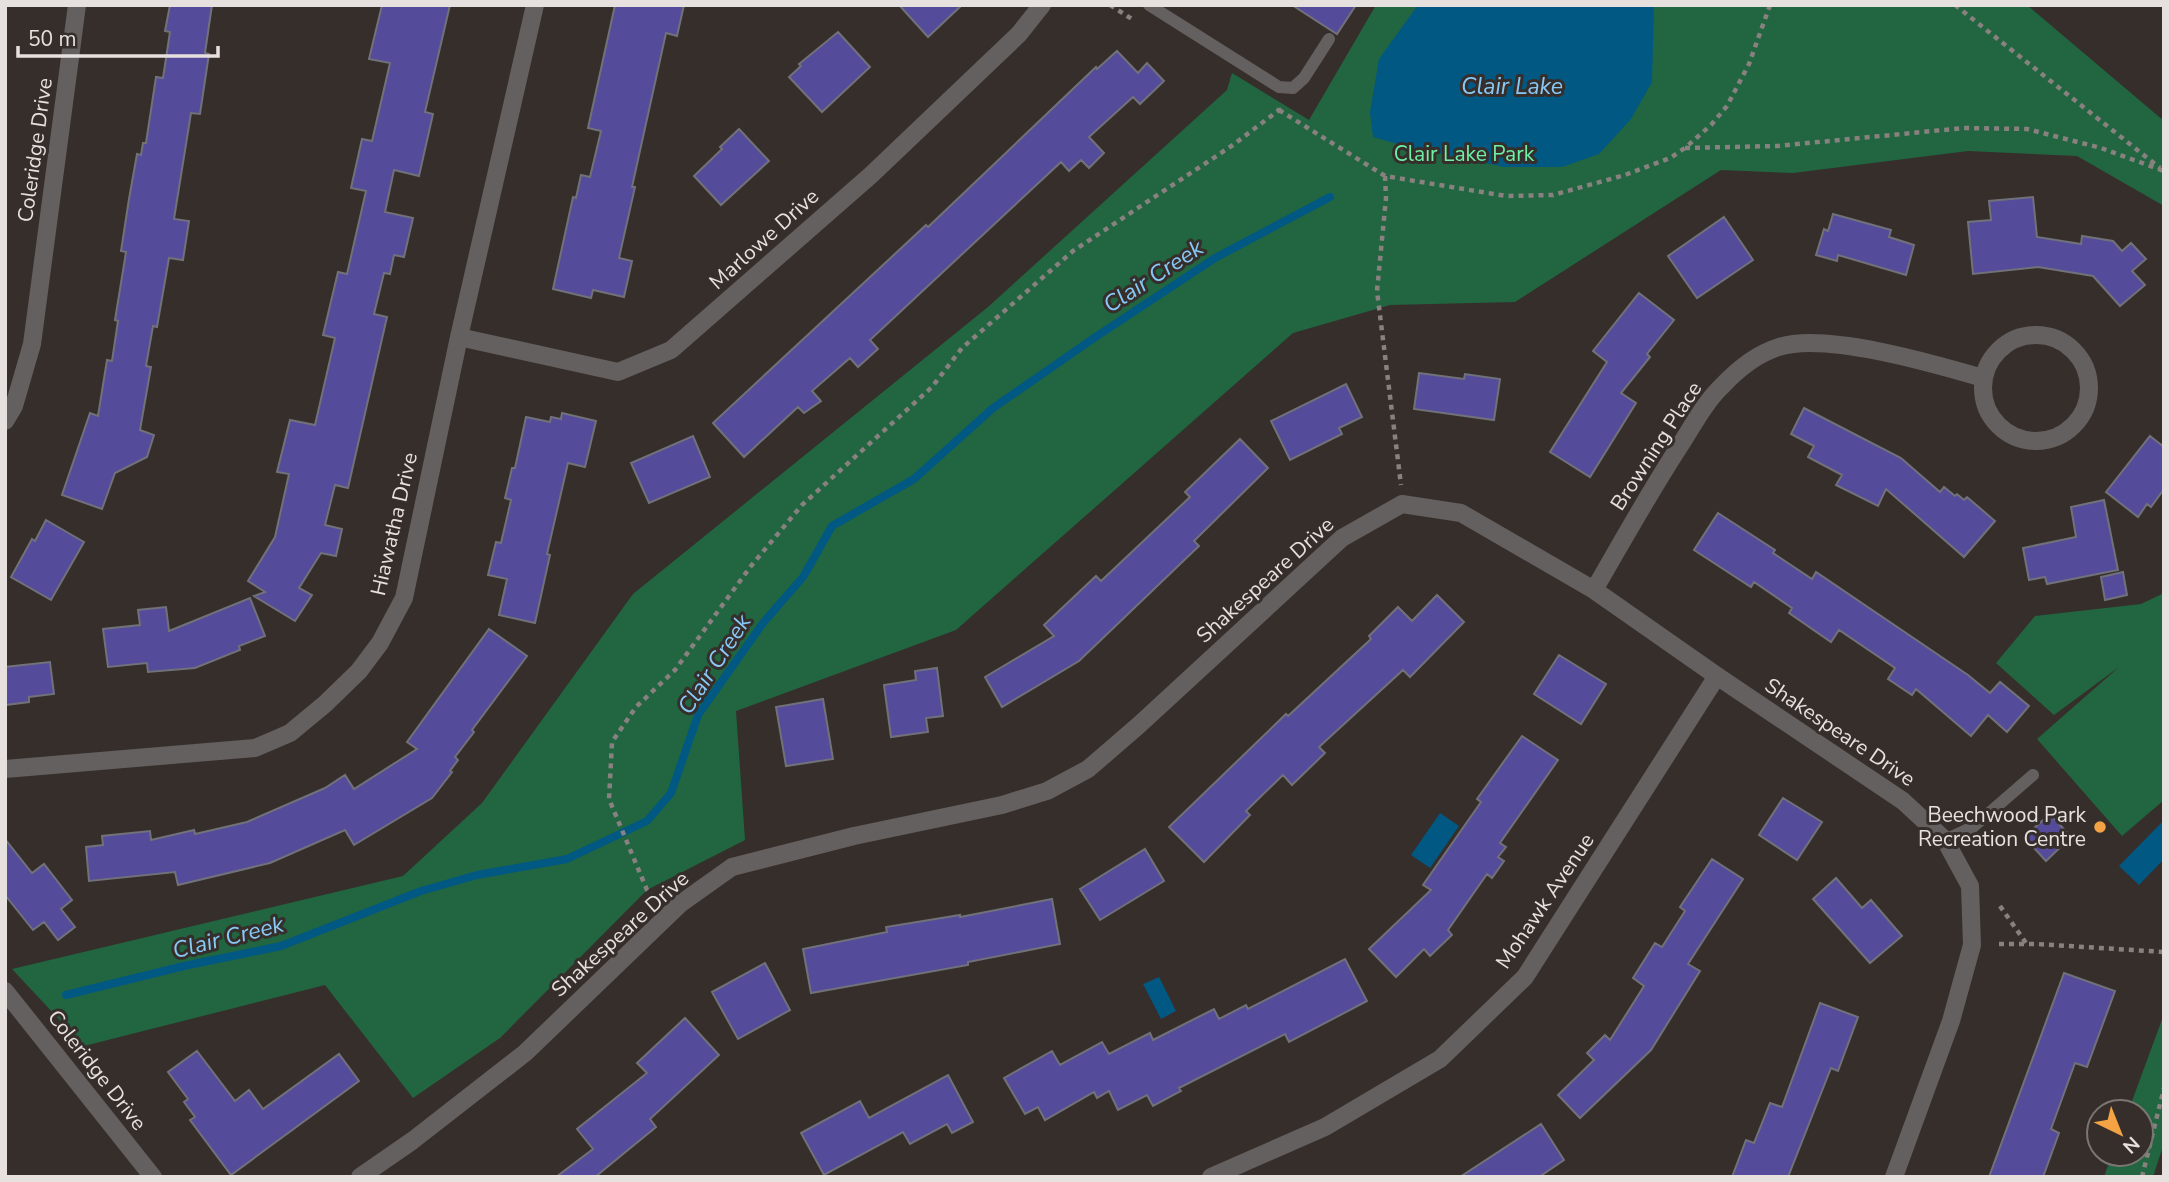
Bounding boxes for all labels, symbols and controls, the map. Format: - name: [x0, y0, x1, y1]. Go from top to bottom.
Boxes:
- scale bar: [18, 14, 217, 58]
- text: 50 m: [28, 25, 77, 53]
- water label: Clair Lake: [1461, 71, 1563, 102]
- street label: Coleridge Drive: [11, 76, 59, 224]
- park label: Clair Lake Park: [1394, 140, 1535, 168]
- street label: Marlowe Drive: [703, 182, 825, 296]
- water label: Clair Creek: [1097, 232, 1210, 320]
- street label: Browning Place: [1604, 376, 1708, 516]
- street label: Hiawatha Drive: [364, 450, 424, 598]
- street label: Shakespeare Drive: [1190, 511, 1340, 649]
- water label: Clair Creek: [671, 608, 759, 720]
- street label: Shakespeare Drive: [1759, 671, 1921, 793]
- place label: Beechwood Park Recreation Centre: [1918, 801, 2086, 853]
- marker: Beechwood Park Recreation Centre: [2092, 819, 2108, 835]
- street label: Mohawk Avenue: [1489, 828, 1601, 974]
- street label: Shakespeare Drive: [545, 865, 695, 1003]
- water label: Clair Creek: [169, 909, 287, 966]
- street label: Coleridge Drive: [41, 1004, 153, 1136]
- north arrow: [2085, 1098, 2155, 1168]
- text: N: [2117, 1130, 2145, 1159]

